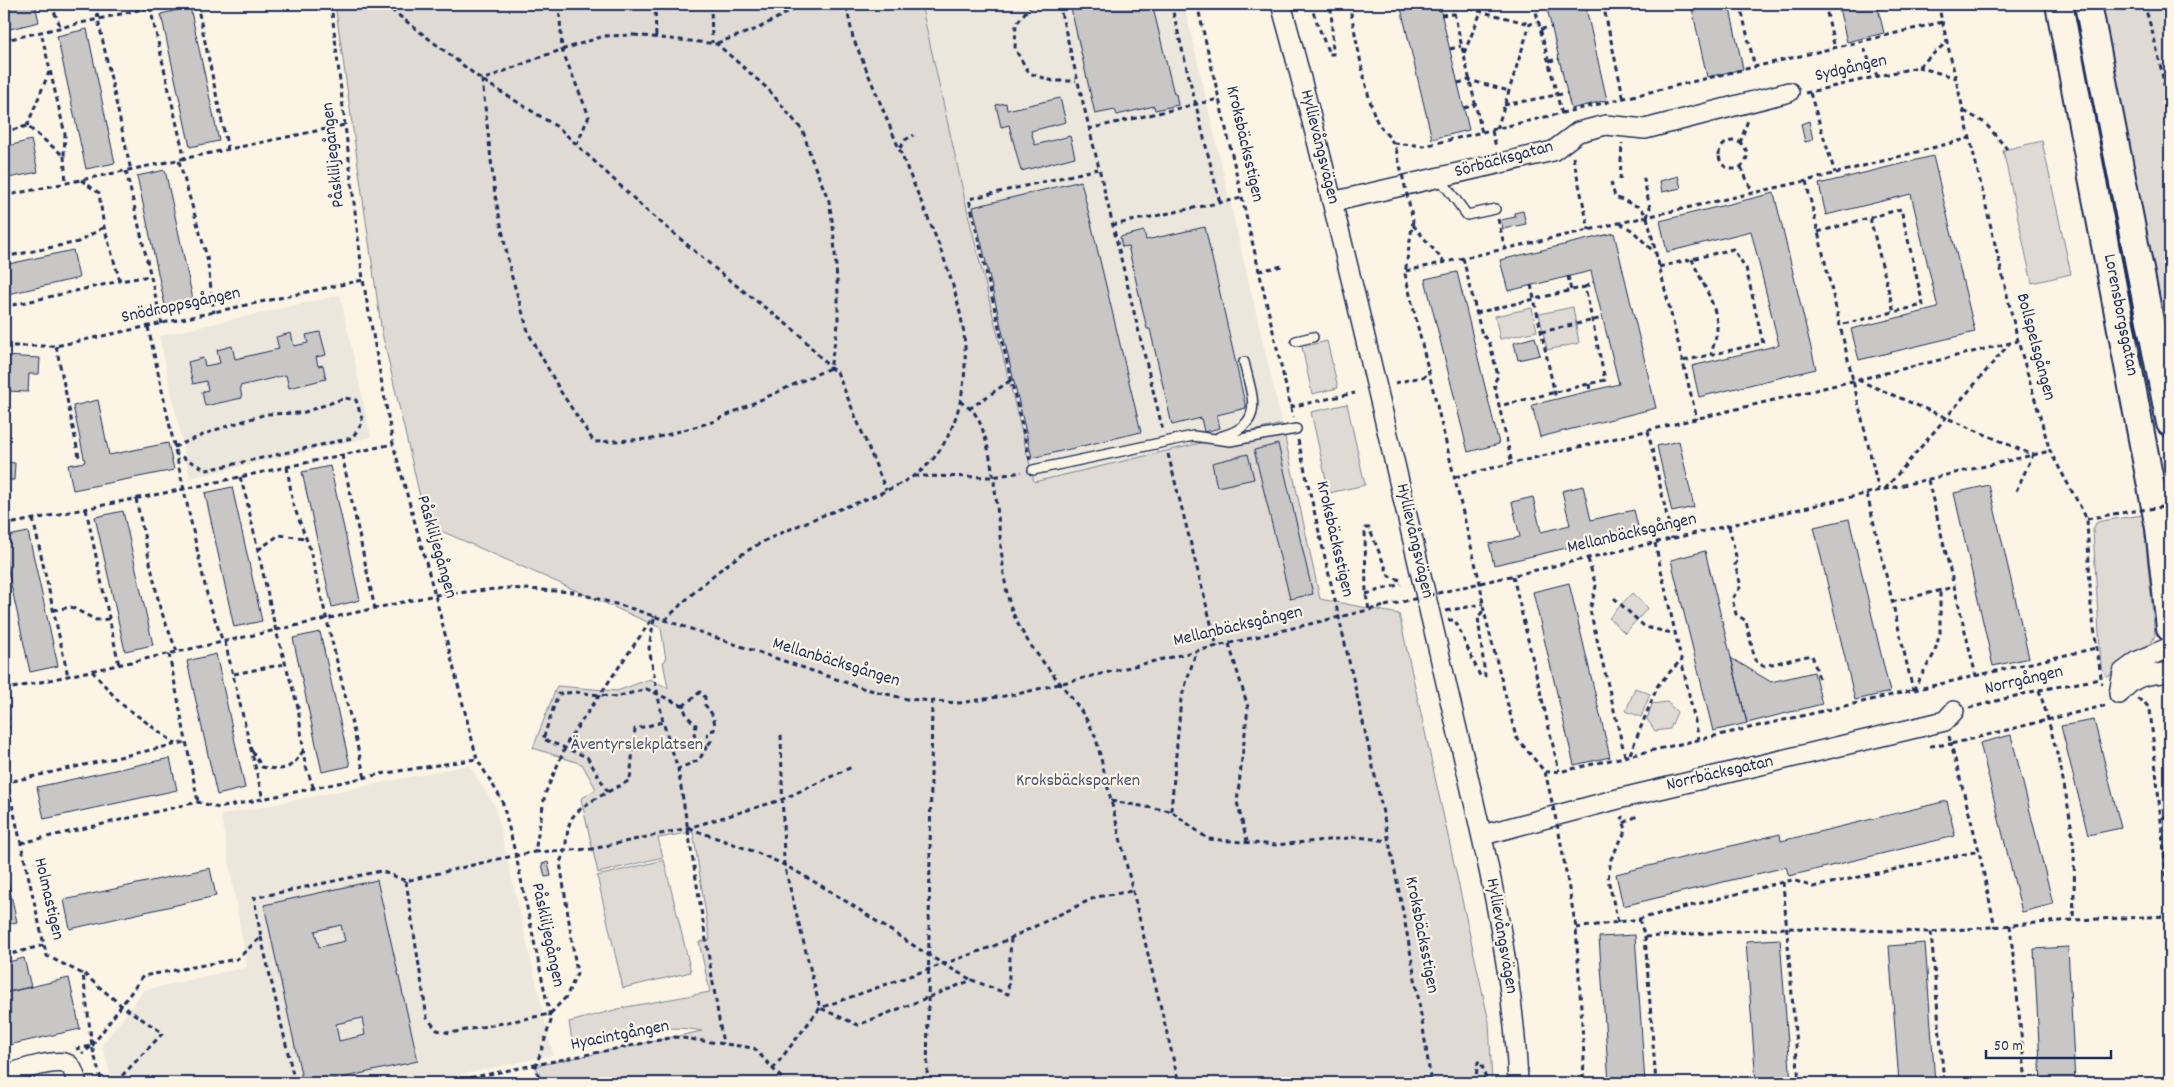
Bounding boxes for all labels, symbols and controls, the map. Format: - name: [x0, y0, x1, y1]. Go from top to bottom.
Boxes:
- street label: Sydgången: [1813, 49, 1889, 89]
- street label: Kroksbäcksstigen: [1218, 83, 1270, 205]
- street label: Hyllievångsvägen: [1293, 87, 1345, 207]
- street label: Påskliljegången: [316, 101, 352, 209]
- street label: Sörbäcksgatan: [1452, 135, 1556, 185]
- street label: Lorensborgsgatan: [2096, 252, 2144, 378]
- street label: Snödroppsgången: [119, 281, 243, 331]
- street label: Bollspelsgången: [2009, 291, 2061, 403]
- street label: Kroksbäcksstigen: [1308, 478, 1360, 600]
- street label: Hyllievångsvägen: [1389, 481, 1439, 601]
- street label: Påskliljegången: [409, 493, 463, 601]
- street label: Mellanbäcksgången: [1565, 507, 1699, 561]
- street label: Mellanbäcksgången: [1171, 600, 1305, 654]
- street label: Mellanbäcksgången: [769, 632, 903, 694]
- street label: Norrgången: [1982, 660, 2066, 702]
- park label: Äventyrslekplatsen: [571, 733, 703, 758]
- street label: Norrbäcksgatan: [1664, 750, 1776, 798]
- park label: Kroksbäcksparken: [1016, 769, 1140, 794]
- street label: Holmastigen: [26, 855, 70, 943]
- street label: Kroksbäcksstigen: [1397, 874, 1445, 996]
- street label: Hyllievångsvägen: [1479, 876, 1523, 996]
- street label: Påskliljegången: [524, 881, 570, 989]
- street label: Hyacintgången: [569, 1014, 671, 1058]
- scale bar: [1986, 1027, 2112, 1059]
- text: 50 m: [1994, 1036, 2023, 1058]

